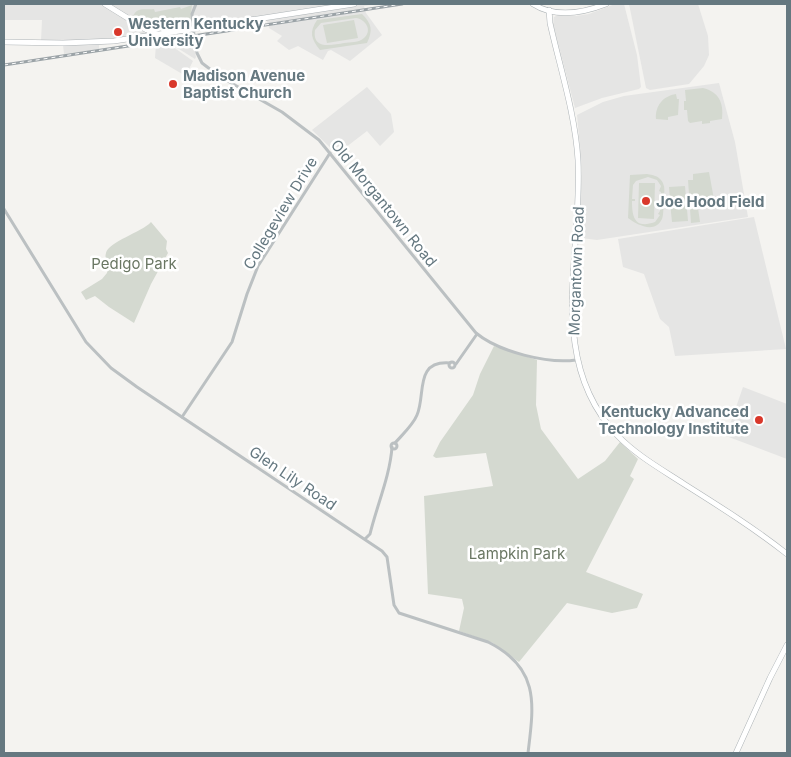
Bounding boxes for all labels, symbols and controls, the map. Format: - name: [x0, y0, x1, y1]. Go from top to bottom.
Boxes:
- place label: Western Kentucky University: [128, 14, 264, 50]
- marker: Western Kentucky University: [112, 26, 124, 38]
- place label: Madison Avenue Baptist Church: [183, 66, 305, 102]
- marker: Madison Avenue Baptist Church: [167, 78, 179, 90]
- street label: Old Morgantown Road: [327, 136, 441, 270]
- street label: Collegeview Drive: [239, 153, 321, 273]
- place label: Joe Hood Field: [656, 192, 764, 211]
- marker: Joe Hood Field: [640, 195, 652, 207]
- street label: Morgantown Road: [564, 206, 588, 336]
- park label: Pedigo Park: [91, 254, 178, 273]
- place label: Kentucky Advanced Technology Institute: [599, 402, 749, 438]
- marker: Kentucky Advanced Technology Institute: [753, 414, 765, 426]
- street label: Glen Lily Road: [246, 442, 340, 514]
- park label: Lampkin Park: [469, 544, 566, 563]

